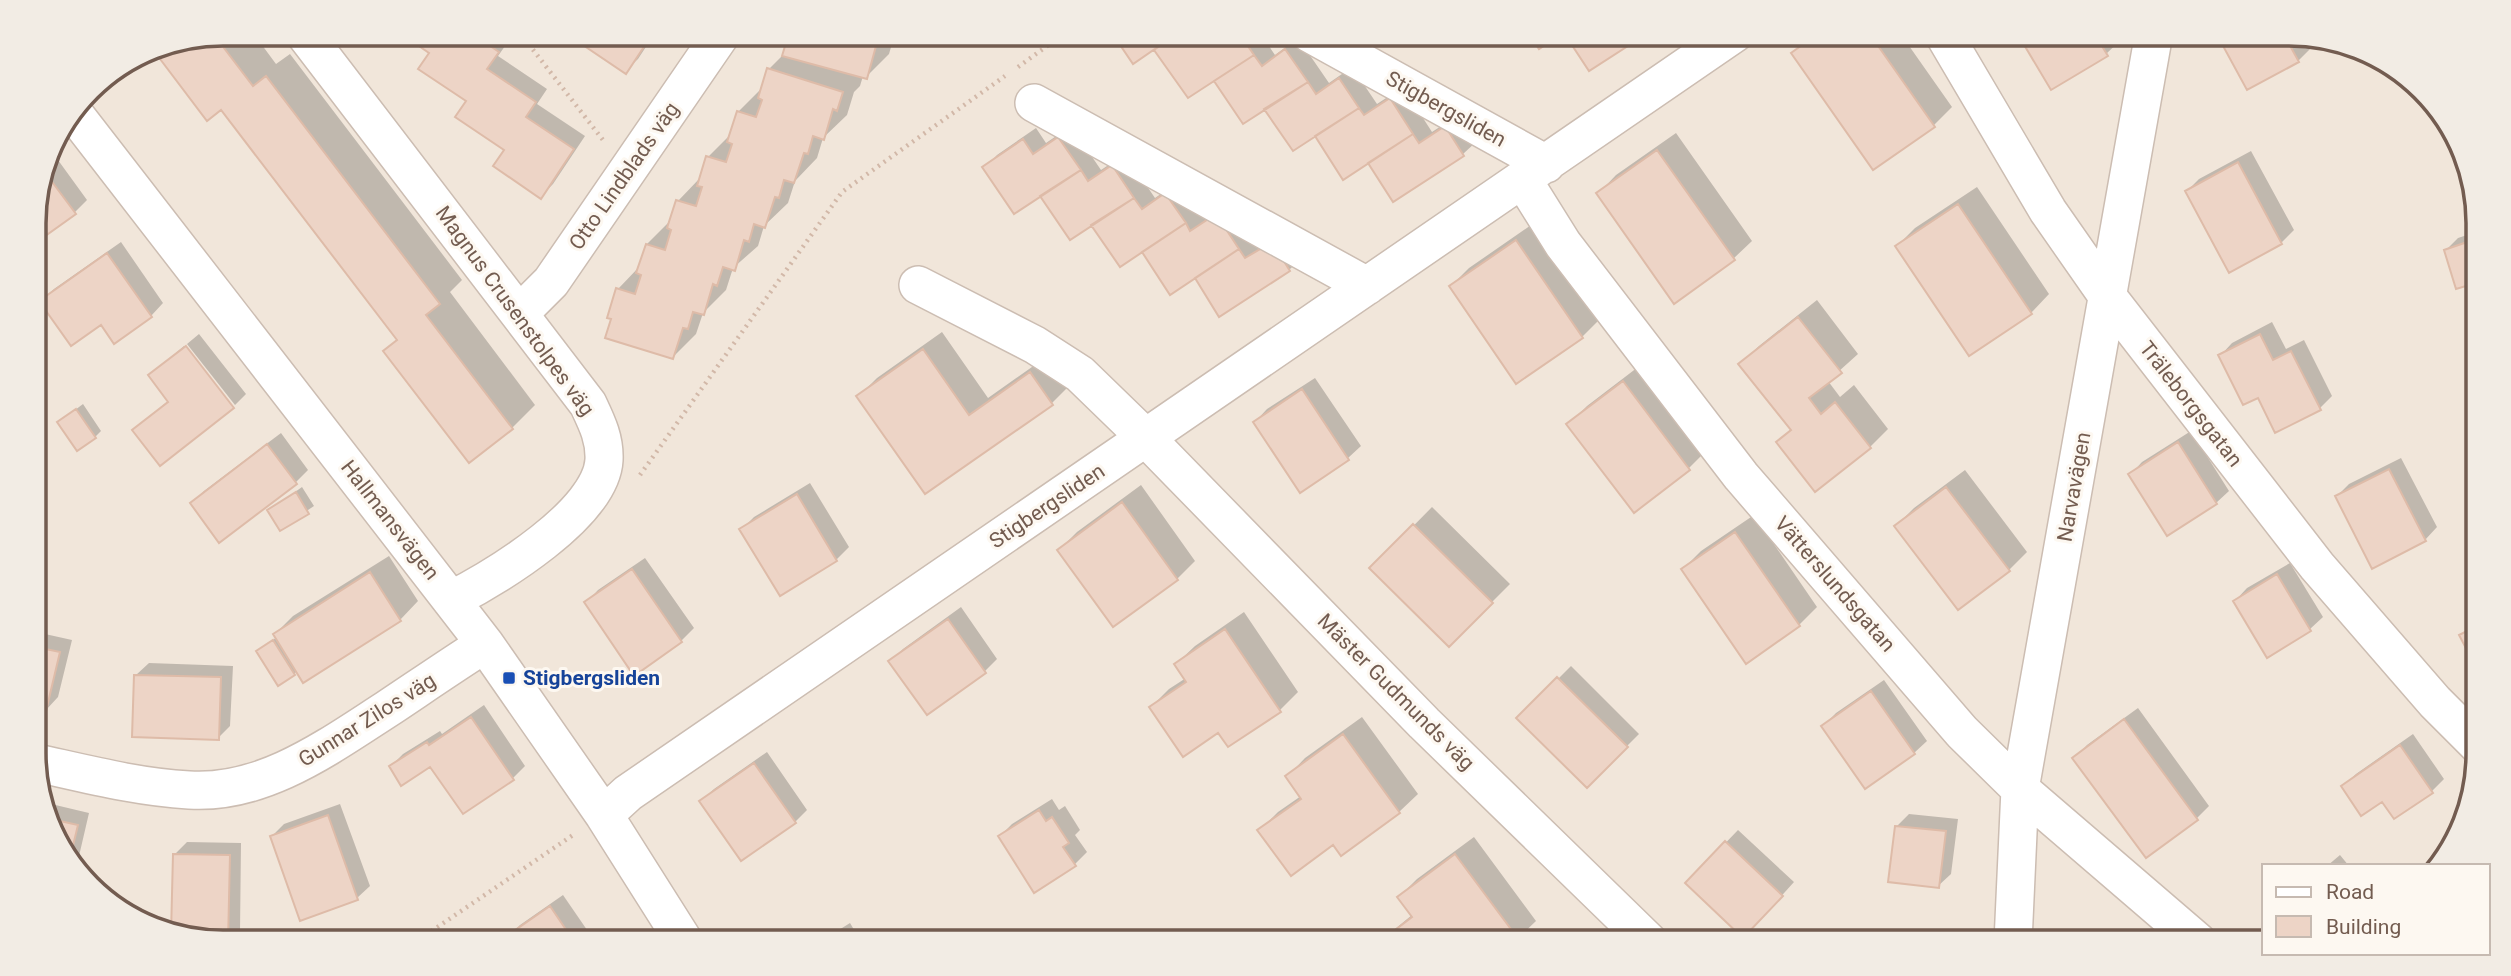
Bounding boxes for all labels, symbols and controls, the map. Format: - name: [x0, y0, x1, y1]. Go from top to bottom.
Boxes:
- street label: Stigbergsliden: [1382, 66, 1510, 152]
- street label: Otto Lindblads väg: [564, 98, 684, 254]
- street label: Magnus Crusenstolpes väg: [431, 201, 599, 421]
- street label: Träleborgsgatan: [2135, 337, 2247, 471]
- street label: Narvavägen: [2053, 430, 2095, 544]
- street label: Hallmansvägen: [336, 456, 444, 584]
- street label: Stigbergsliden: [985, 459, 1109, 553]
- street label: Vätterslundsgatan: [1770, 512, 1900, 656]
- street label: Mäster Gudmunds väg: [1313, 609, 1479, 775]
- place label: Stigbergsliden: [523, 666, 660, 690]
- street label: Gunnar Zilos väg: [294, 668, 440, 772]
- marker: Stigbergsliden: [501, 670, 517, 686]
- legend: [2262, 864, 2490, 955]
- text: Road: [2326, 880, 2374, 904]
- text: Building: [2326, 915, 2401, 939]

